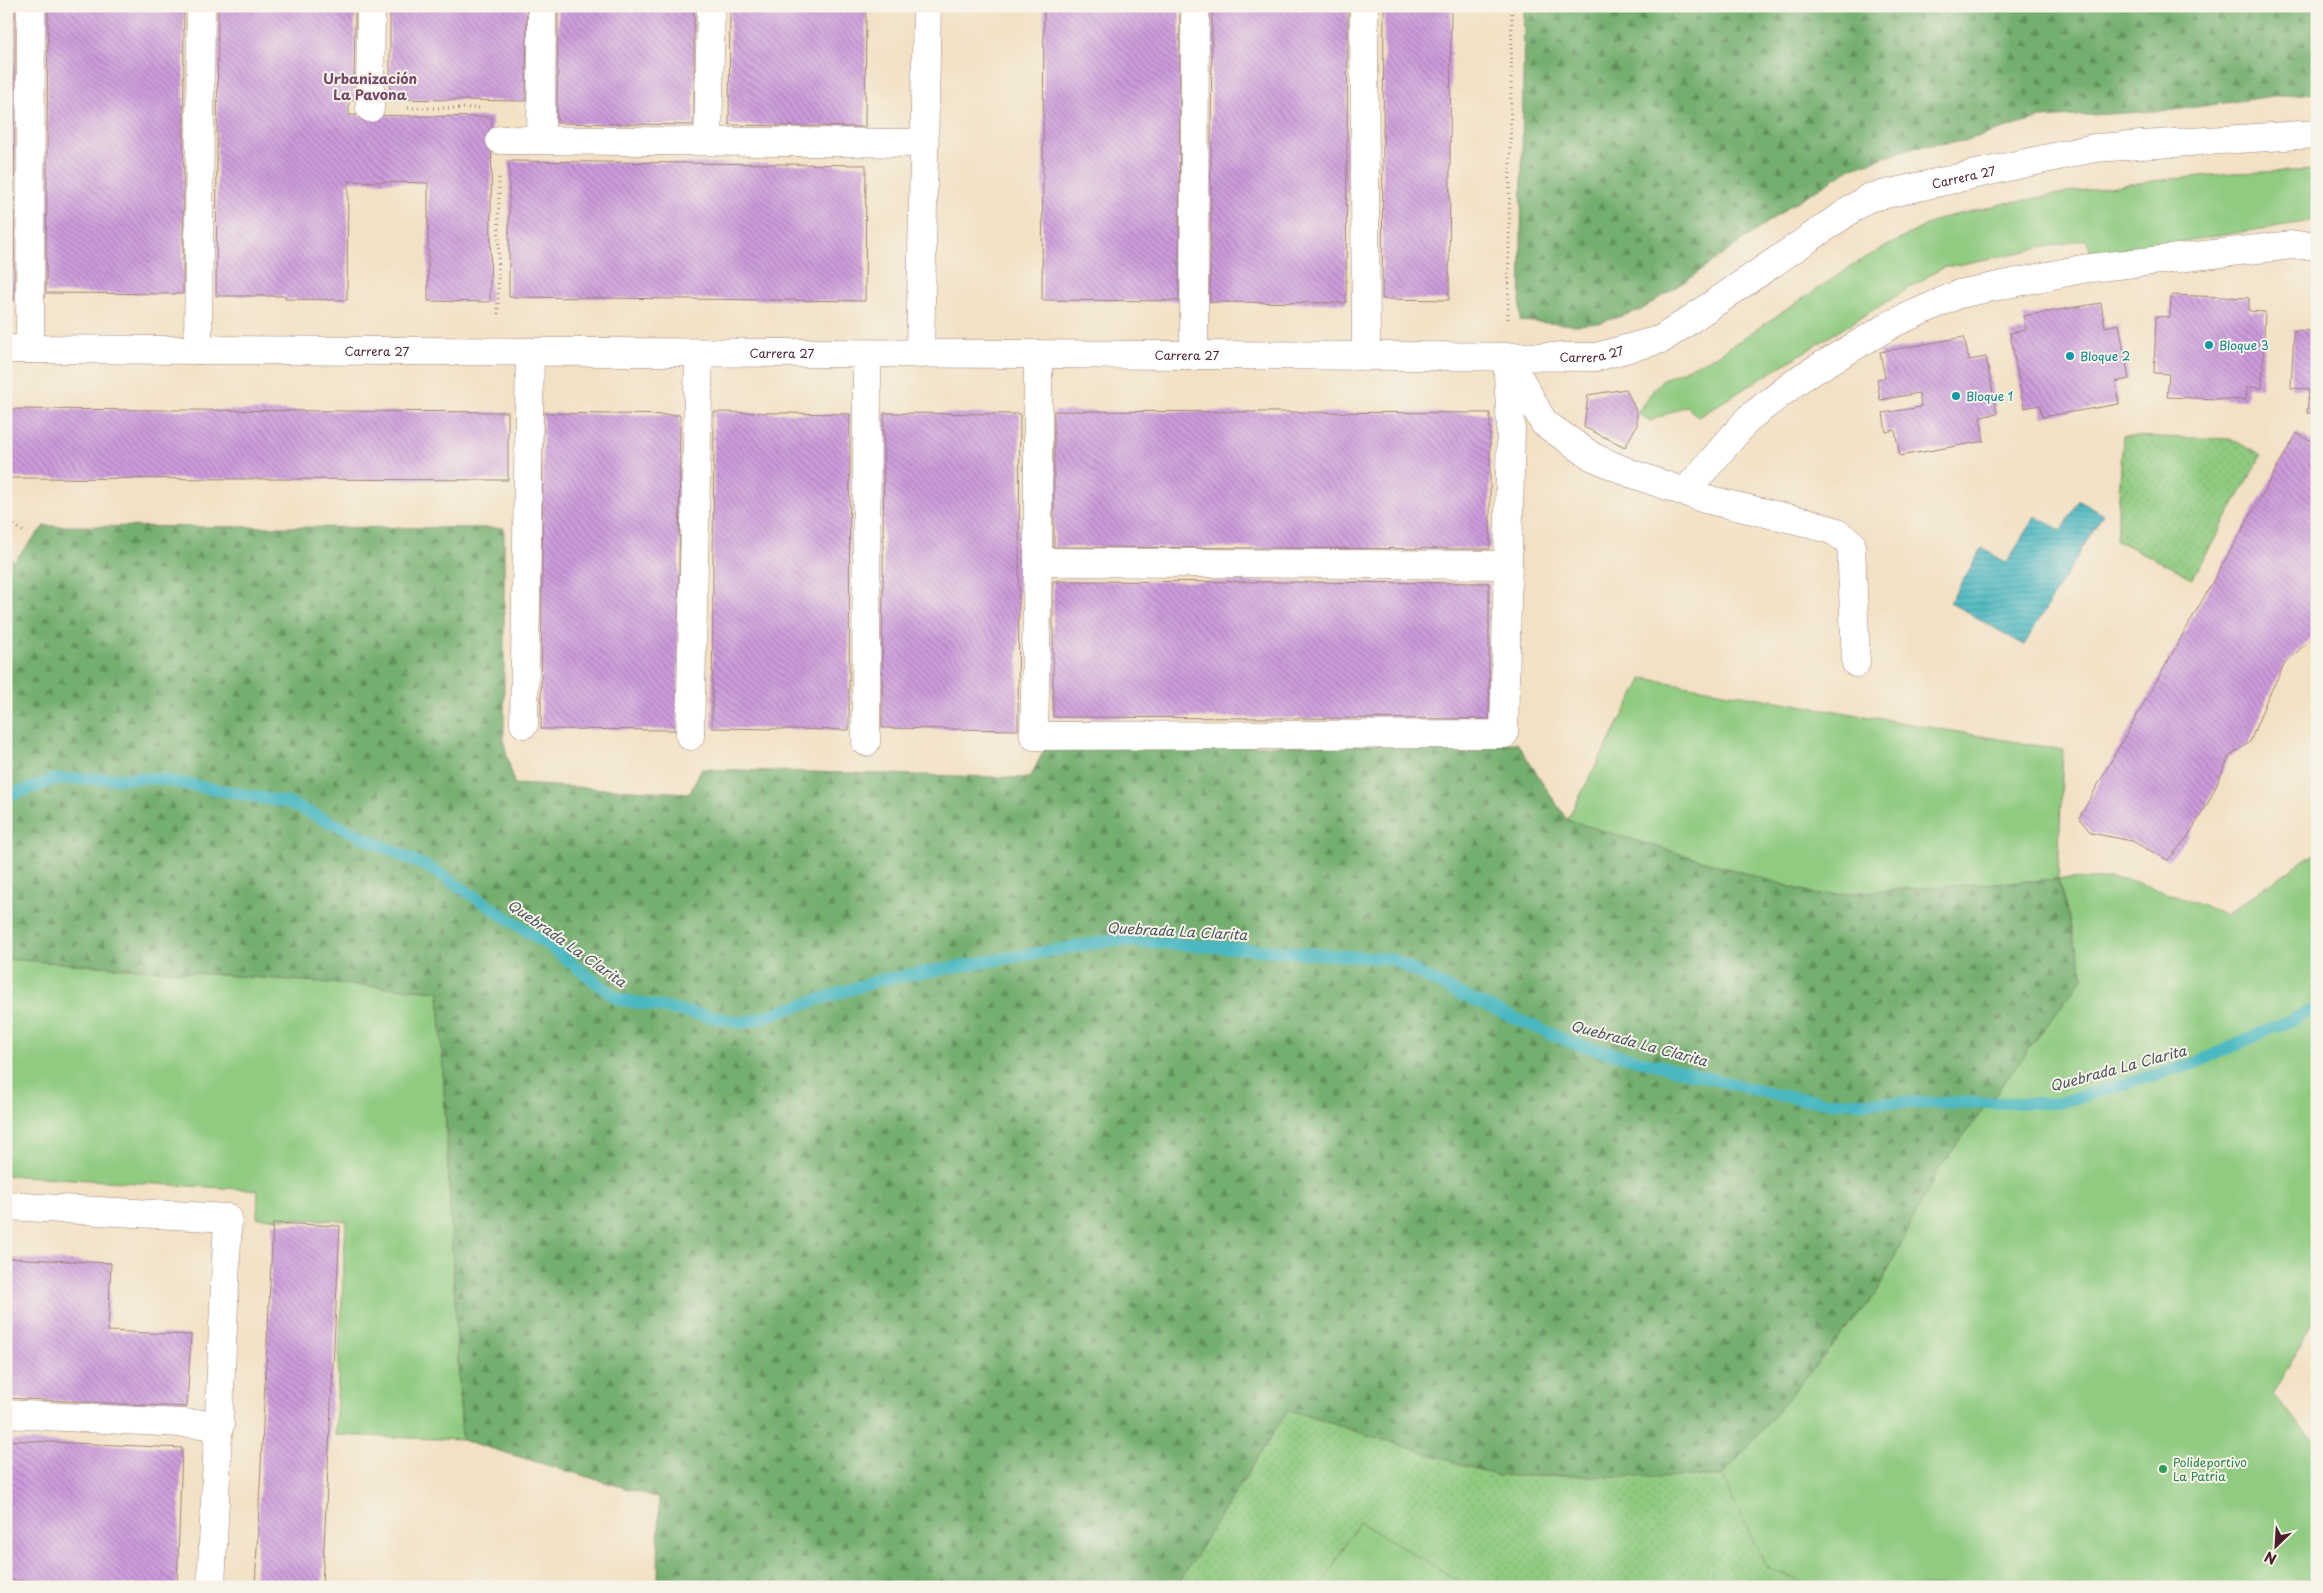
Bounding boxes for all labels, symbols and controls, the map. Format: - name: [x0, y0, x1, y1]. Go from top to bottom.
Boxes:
- district label: Urbanización La Pavona: [323, 68, 417, 105]
- street label: Carrera 27: [1930, 161, 1997, 193]
- place label: Bloque 3: [2219, 336, 2269, 354]
- marker: Bloque 3: [2203, 339, 2215, 351]
- street label: Carrera 27: [1560, 341, 1626, 366]
- street label: Carrera 27: [345, 342, 410, 360]
- street label: Carrera 27: [750, 344, 815, 362]
- street label: Carrera 27: [1155, 346, 1220, 364]
- place label: Bloque 2: [2080, 347, 2130, 365]
- marker: Bloque 2: [2064, 350, 2076, 362]
- place label: Bloque 1: [1966, 387, 2013, 405]
- marker: Bloque 1: [1950, 390, 1962, 402]
- water label: Quebrada La Clarita: [503, 894, 632, 993]
- water label: Quebrada La Clarita: [1106, 917, 1249, 945]
- water label: Quebrada La Clarita: [1568, 1015, 1711, 1072]
- water label: Quebrada La Clarita: [2047, 1039, 2190, 1096]
- place label: Polideportivo La Patria: [2173, 1453, 2247, 1485]
- marker: Polideportivo La Patria: [2157, 1463, 2169, 1475]
- north arrow: [2250, 1520, 2300, 1570]
- text: N: [2261, 1546, 2280, 1570]

